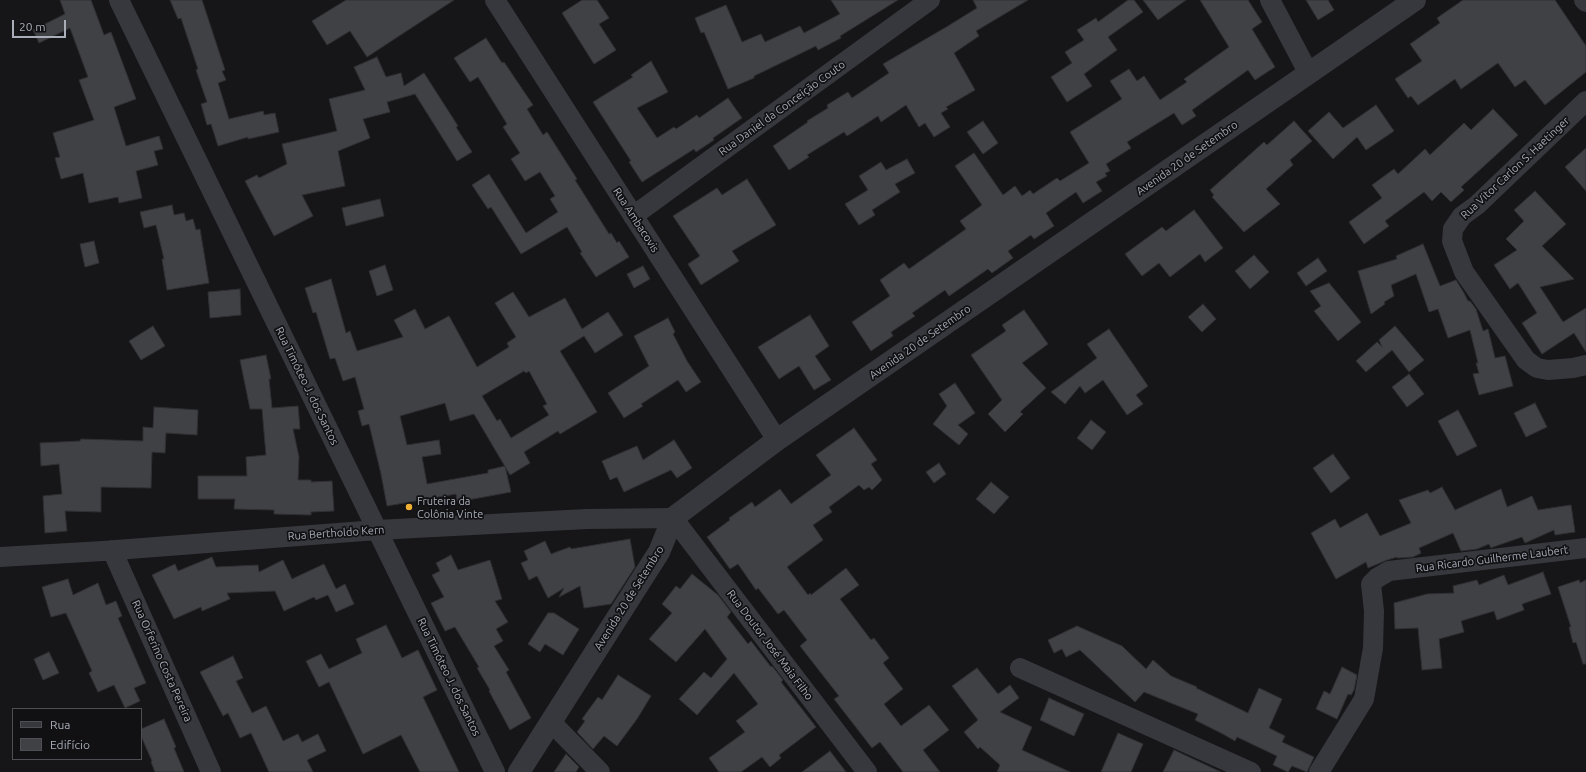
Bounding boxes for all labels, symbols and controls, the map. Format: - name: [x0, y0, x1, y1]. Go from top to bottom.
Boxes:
- scale bar: [14, 12, 68, 38]
- text: 20 m: [19, 20, 46, 33]
- street label: Rua Daniel da Conceição Couto: [716, 58, 848, 158]
- street label: Rua Vitor Carlon S. Haetinger: [1458, 114, 1572, 222]
- street label: Avenida 20 de Setembro: [1134, 118, 1240, 198]
- street label: Rua Ambacovis: [610, 185, 662, 255]
- street label: Avenida 20 de Setembro: [867, 302, 973, 382]
- street label: Rua Timóteo J. dos Santos: [273, 325, 341, 447]
- place label: Fruteira da Colônia Vinte: [417, 494, 483, 520]
- marker: Fruteira da Colônia Vinte: [404, 502, 414, 512]
- street label: Rua Bertholdo Kern: [287, 523, 385, 543]
- street label: Avenida 20 de Setembro: [591, 543, 667, 653]
- street label: Rua Ricardo Guilherme Laubert: [1415, 543, 1569, 575]
- street label: Rua Doutor José Maia Filho: [724, 587, 816, 703]
- street label: Rua Orferino Costa Pereira: [129, 598, 195, 724]
- street label: Rua Timóteo J. dos Santos: [415, 616, 483, 738]
- legend: [12, 708, 142, 760]
- text: Rua: [50, 718, 71, 731]
- text: Edifício: [50, 738, 90, 751]

